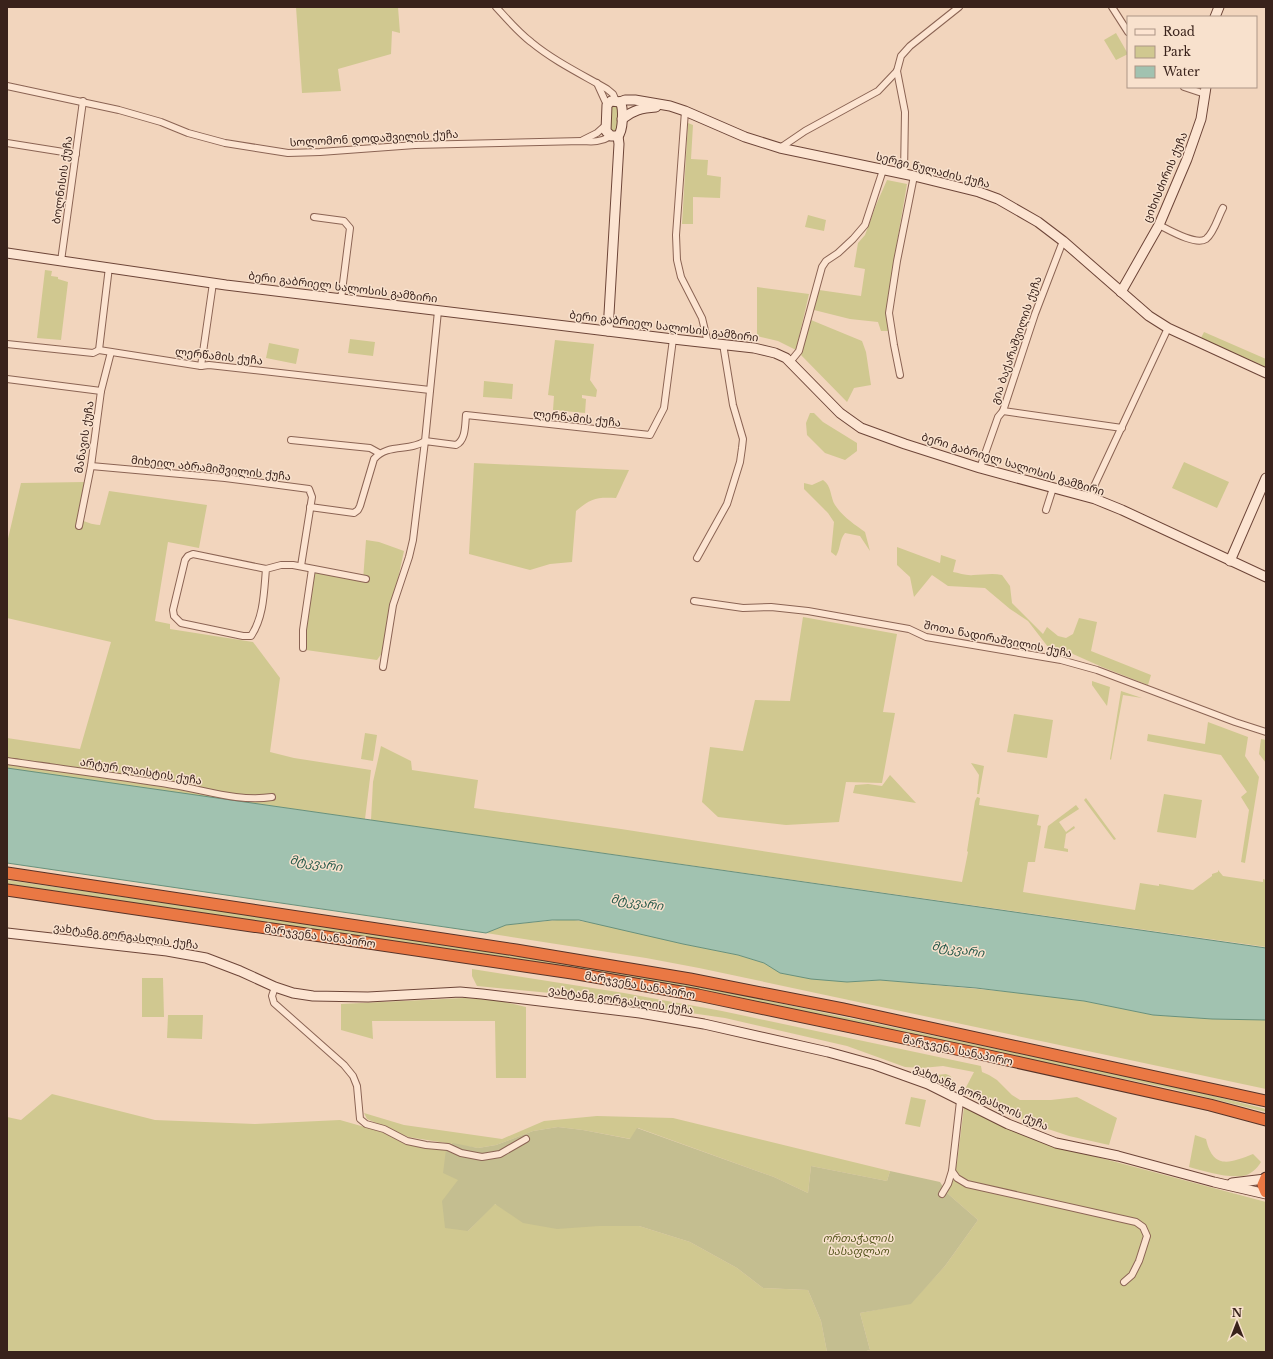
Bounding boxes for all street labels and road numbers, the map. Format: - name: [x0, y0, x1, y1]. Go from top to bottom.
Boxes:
- street label: სოლომონ დოდაშვილის ქუჩა: [289, 127, 459, 149]
- street label: ციხისძირის ქუჩა: [1140, 130, 1190, 224]
- street label: ბოლნისის ქუჩა: [49, 135, 75, 225]
- street label: სერგი წულაძის ქუჩა: [874, 149, 992, 191]
- street label: ბერი გაბრიელ სალოსის გამზირი: [248, 268, 438, 306]
- street label: გია ბაქარაშვილის ქუჩა: [987, 274, 1045, 406]
- street label: ბერი გაბრიელ სალოსის გამზირი: [569, 307, 759, 345]
- street label: ლერწამის ქუჩა: [174, 344, 264, 368]
- street label: მანავის ქუჩა: [71, 400, 97, 474]
- street label: ლერწამის ქუჩა: [532, 406, 622, 430]
- street label: ბერი გაბრიელ სალოსის გამზირი: [920, 429, 1106, 499]
- street label: მიხეილ აბრამიშვილის ქუჩა: [130, 453, 292, 483]
- street label: შოთა ნადირაშვილის ქუჩა: [923, 618, 1073, 660]
- street label: არტურ ლაისტის ქუჩა: [79, 754, 203, 788]
- street label: ვახტანგ გორგასლის ქუჩა: [53, 920, 199, 952]
- street label: მარჯვენა სანაპირო: [264, 921, 377, 951]
- street label: მარჯვენა სანაპირო: [584, 968, 697, 1002]
- street label: ვახტანგ გორგასლის ქუჩა: [548, 983, 694, 1017]
- street label: მარჯვენა სანაპირო: [902, 1032, 1014, 1069]
- street label: ვახტანგ გორგასლის ქუჩა: [911, 1061, 1051, 1133]

